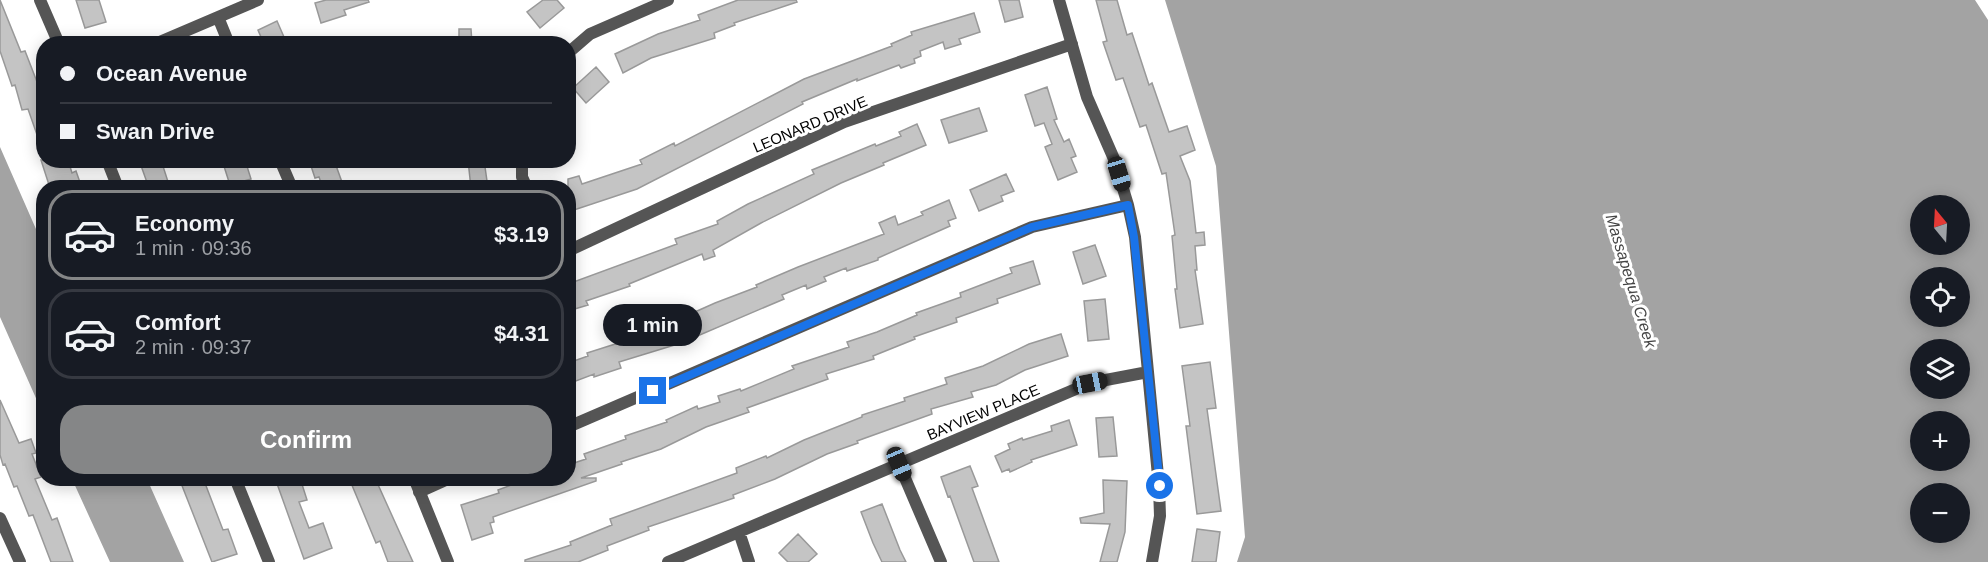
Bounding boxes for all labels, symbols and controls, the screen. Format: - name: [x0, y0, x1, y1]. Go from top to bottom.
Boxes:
- text: Ocean Avenue: [96, 61, 247, 86]
- street label: LEONARD DRIVE: [750, 92, 870, 156]
- text: Swan Drive: [96, 119, 215, 144]
- car: [1105, 154, 1133, 194]
- north arrow: [1910, 195, 1970, 255]
- map controls: [1910, 195, 1970, 543]
- icon: car: [63, 208, 117, 262]
- text: Economy: [135, 211, 234, 236]
- water label: Massapequa Creek: [1603, 212, 1660, 351]
- text: $3.19: [494, 222, 549, 247]
- text: 1 min · 09:36: [135, 237, 252, 259]
- button: locate: [1910, 267, 1970, 327]
- callout: 1 min: [604, 304, 702, 346]
- icon: car: [63, 307, 117, 361]
- text: Comfort: [135, 310, 221, 335]
- text: 1 min: [626, 314, 679, 336]
- text: $4.31: [494, 321, 549, 346]
- text: 2 min · 09:37: [135, 336, 252, 358]
- button: layers: [1910, 339, 1970, 399]
- car: [1071, 371, 1109, 395]
- route end: [639, 377, 666, 404]
- street label: BAYVIEW PLACE: [924, 381, 1042, 443]
- button: Confirm: [60, 405, 552, 474]
- button: +: [1910, 411, 1970, 471]
- car: [884, 444, 914, 484]
- route start: [1146, 472, 1173, 499]
- button: −: [1910, 483, 1970, 543]

